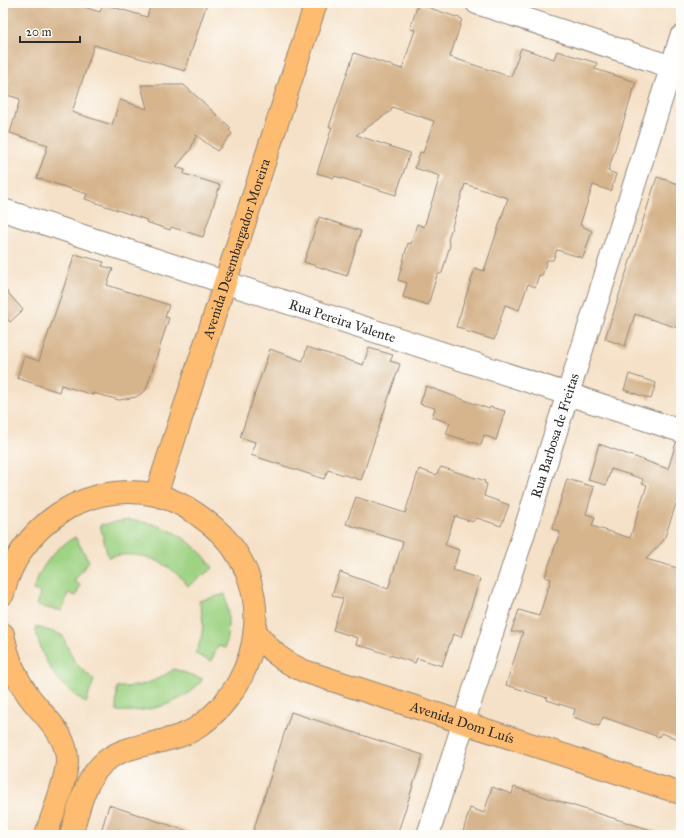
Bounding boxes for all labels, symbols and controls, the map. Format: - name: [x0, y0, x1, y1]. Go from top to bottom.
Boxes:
- scale bar: [20, 18, 80, 44]
- text: 20 m: [26, 25, 52, 39]
- street label: Avenida Desembargador Moreira: [199, 156, 273, 342]
- street label: Rua Pereira Valente: [287, 295, 398, 346]
- street label: Rua Barbosa de Freitas: [527, 371, 582, 500]
- street label: Avenida Dom Luís: [407, 697, 516, 747]

